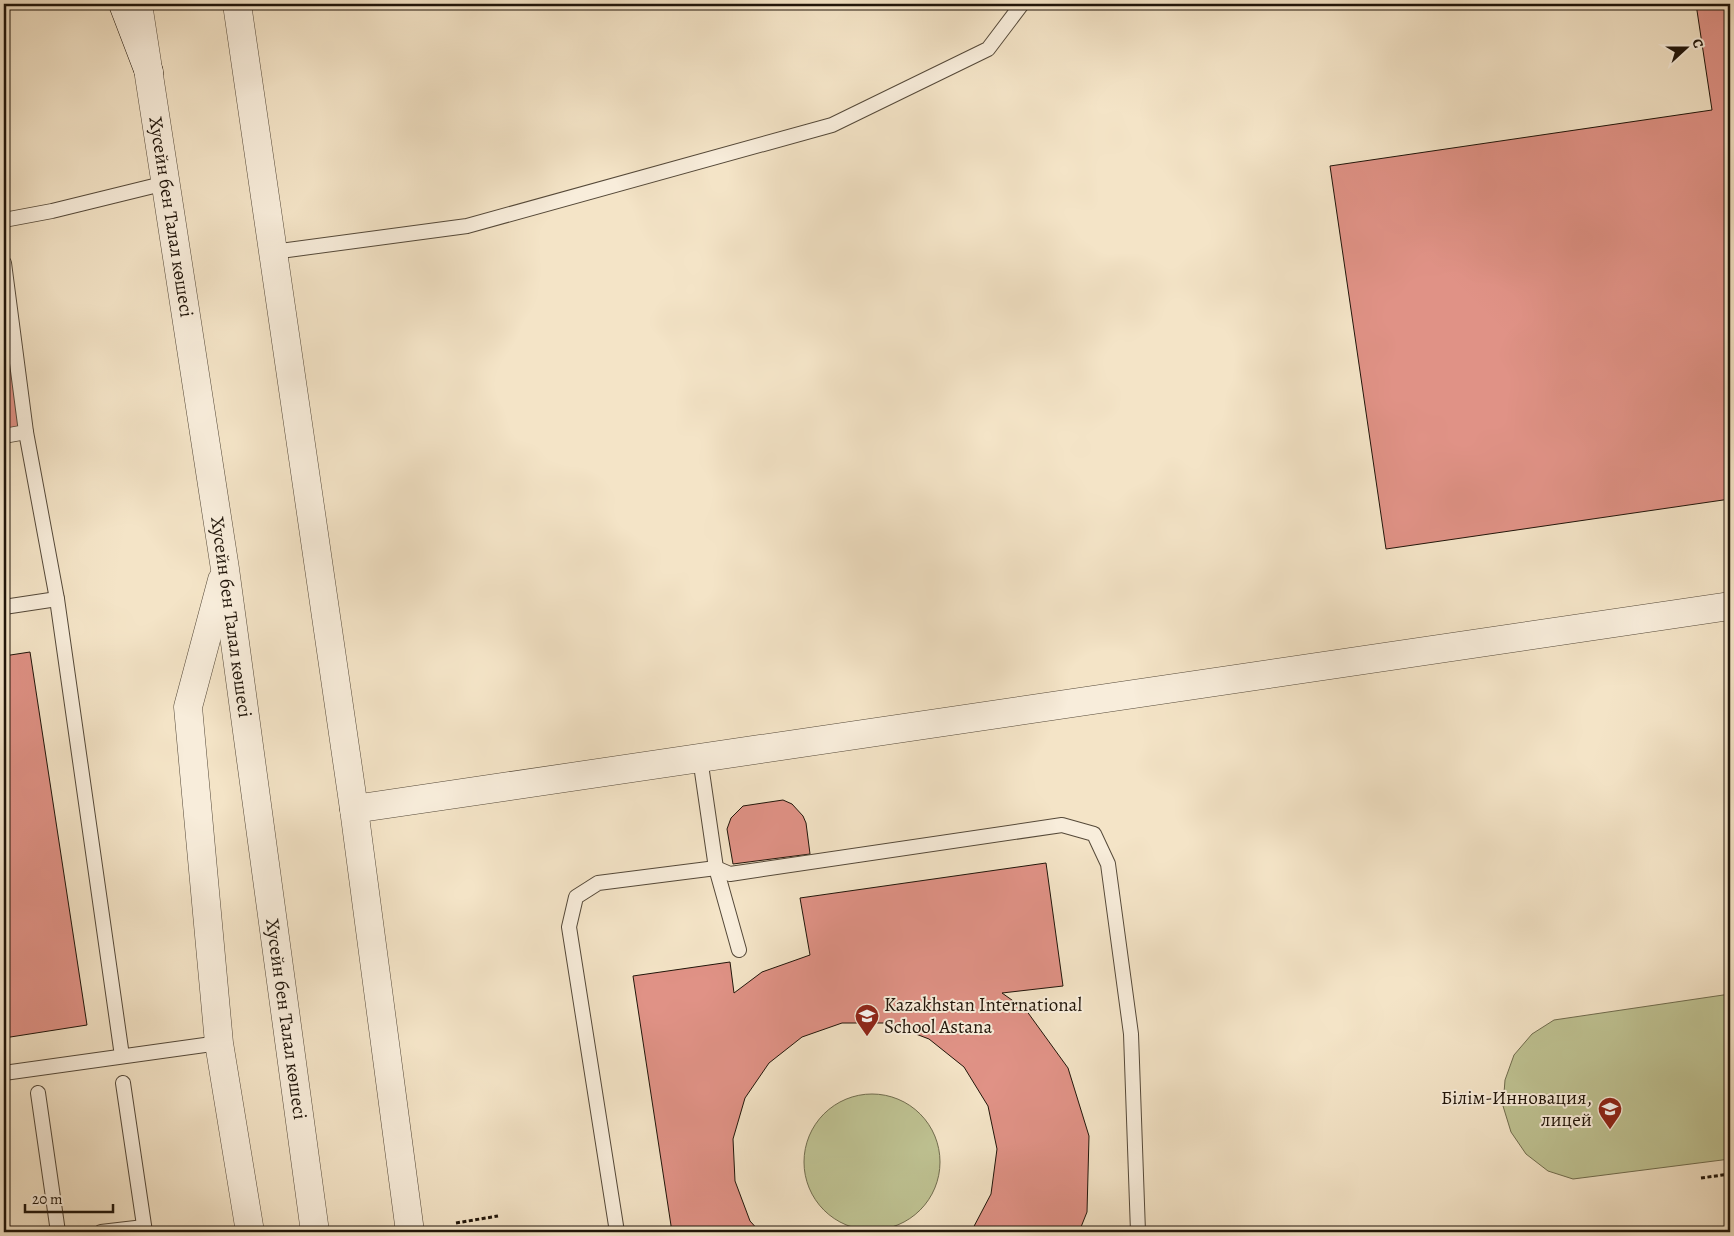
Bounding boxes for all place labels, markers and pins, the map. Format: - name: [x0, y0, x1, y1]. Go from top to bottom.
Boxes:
- place label: Kazakhstan International School Astana: [884, 992, 1082, 1040]
- school or university icon: Kazakhstan International School Astana: [854, 1003, 880, 1037]
- place label: Білім-Инновация, лицей: [1441, 1085, 1592, 1133]
- school or university icon: Білім-Инновация, лицей: [1597, 1096, 1623, 1130]

